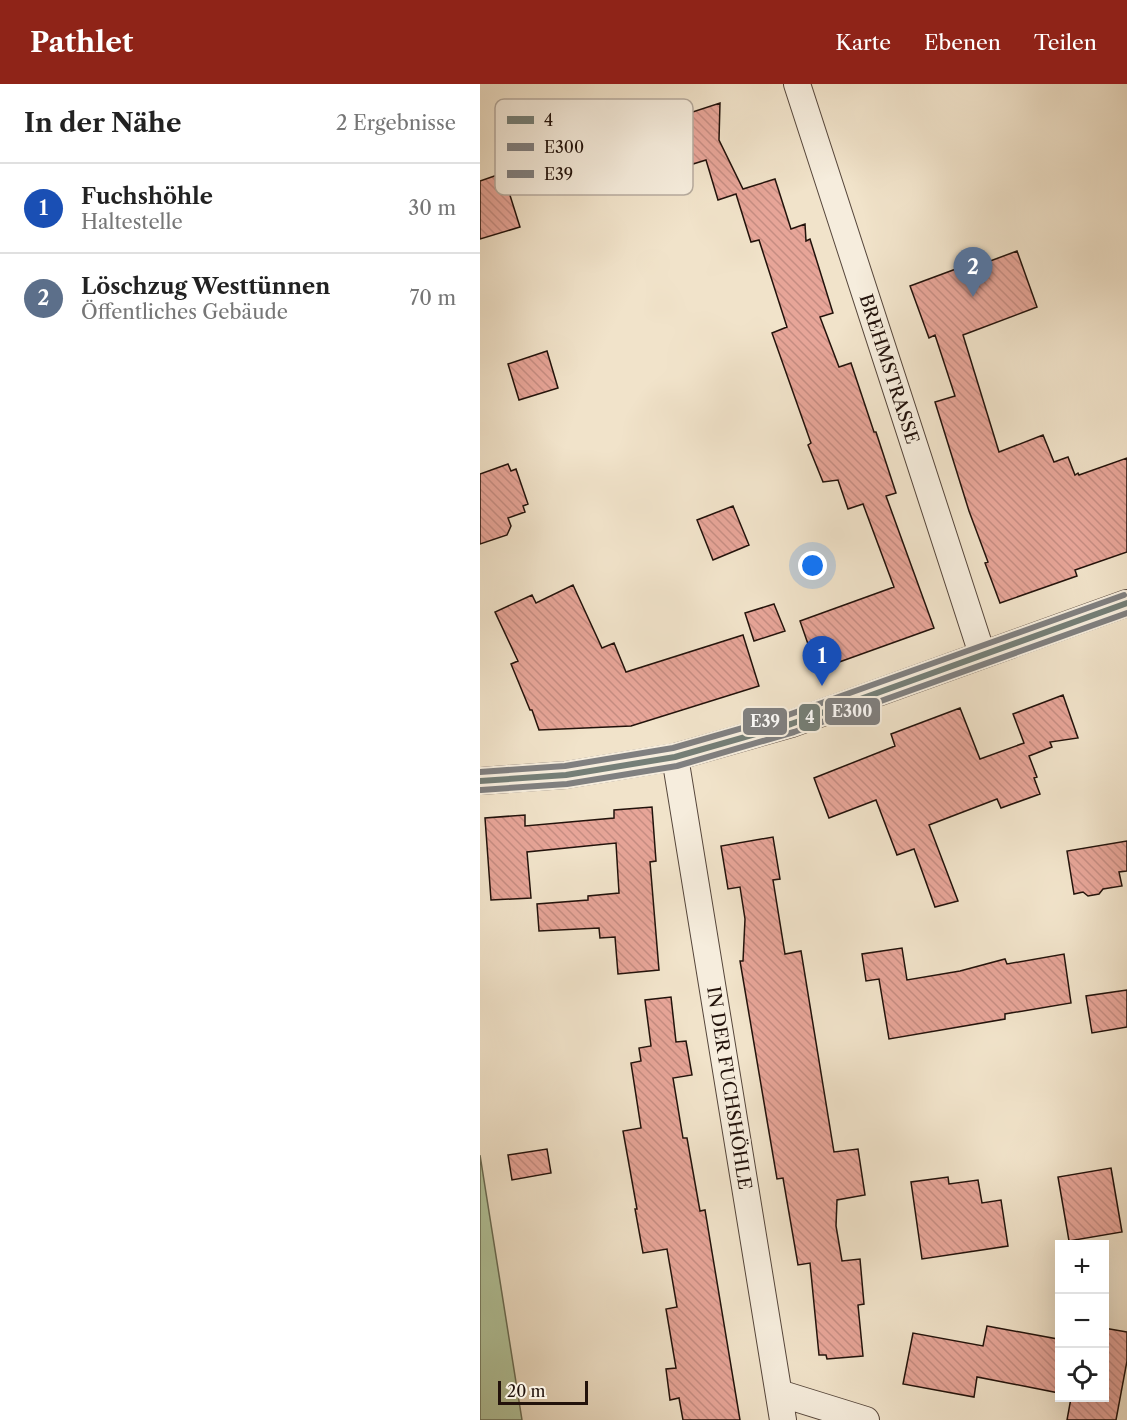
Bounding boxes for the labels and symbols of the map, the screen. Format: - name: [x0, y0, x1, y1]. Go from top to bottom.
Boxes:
- legend: [495, 99, 693, 195]
- text: 4: [544, 110, 553, 130]
- text: E300: [544, 137, 584, 157]
- text: E39: [544, 164, 573, 184]
- pin: 2: [954, 248, 992, 297]
- street label: BREHMSTRASSE: [854, 291, 924, 447]
- your location: [798, 551, 827, 580]
- pin: 1: [802, 636, 842, 686]
- line badge: E300: [824, 697, 881, 726]
- text: E300: [832, 701, 873, 721]
- line badge: 4: [798, 703, 821, 732]
- line badge: E39: [742, 707, 788, 736]
- text: 4: [805, 707, 815, 727]
- text: E39: [750, 711, 780, 731]
- street label: IN DER FUCHSHÖHLE: [702, 985, 757, 1191]
- scale bar: [498, 1378, 588, 1406]

